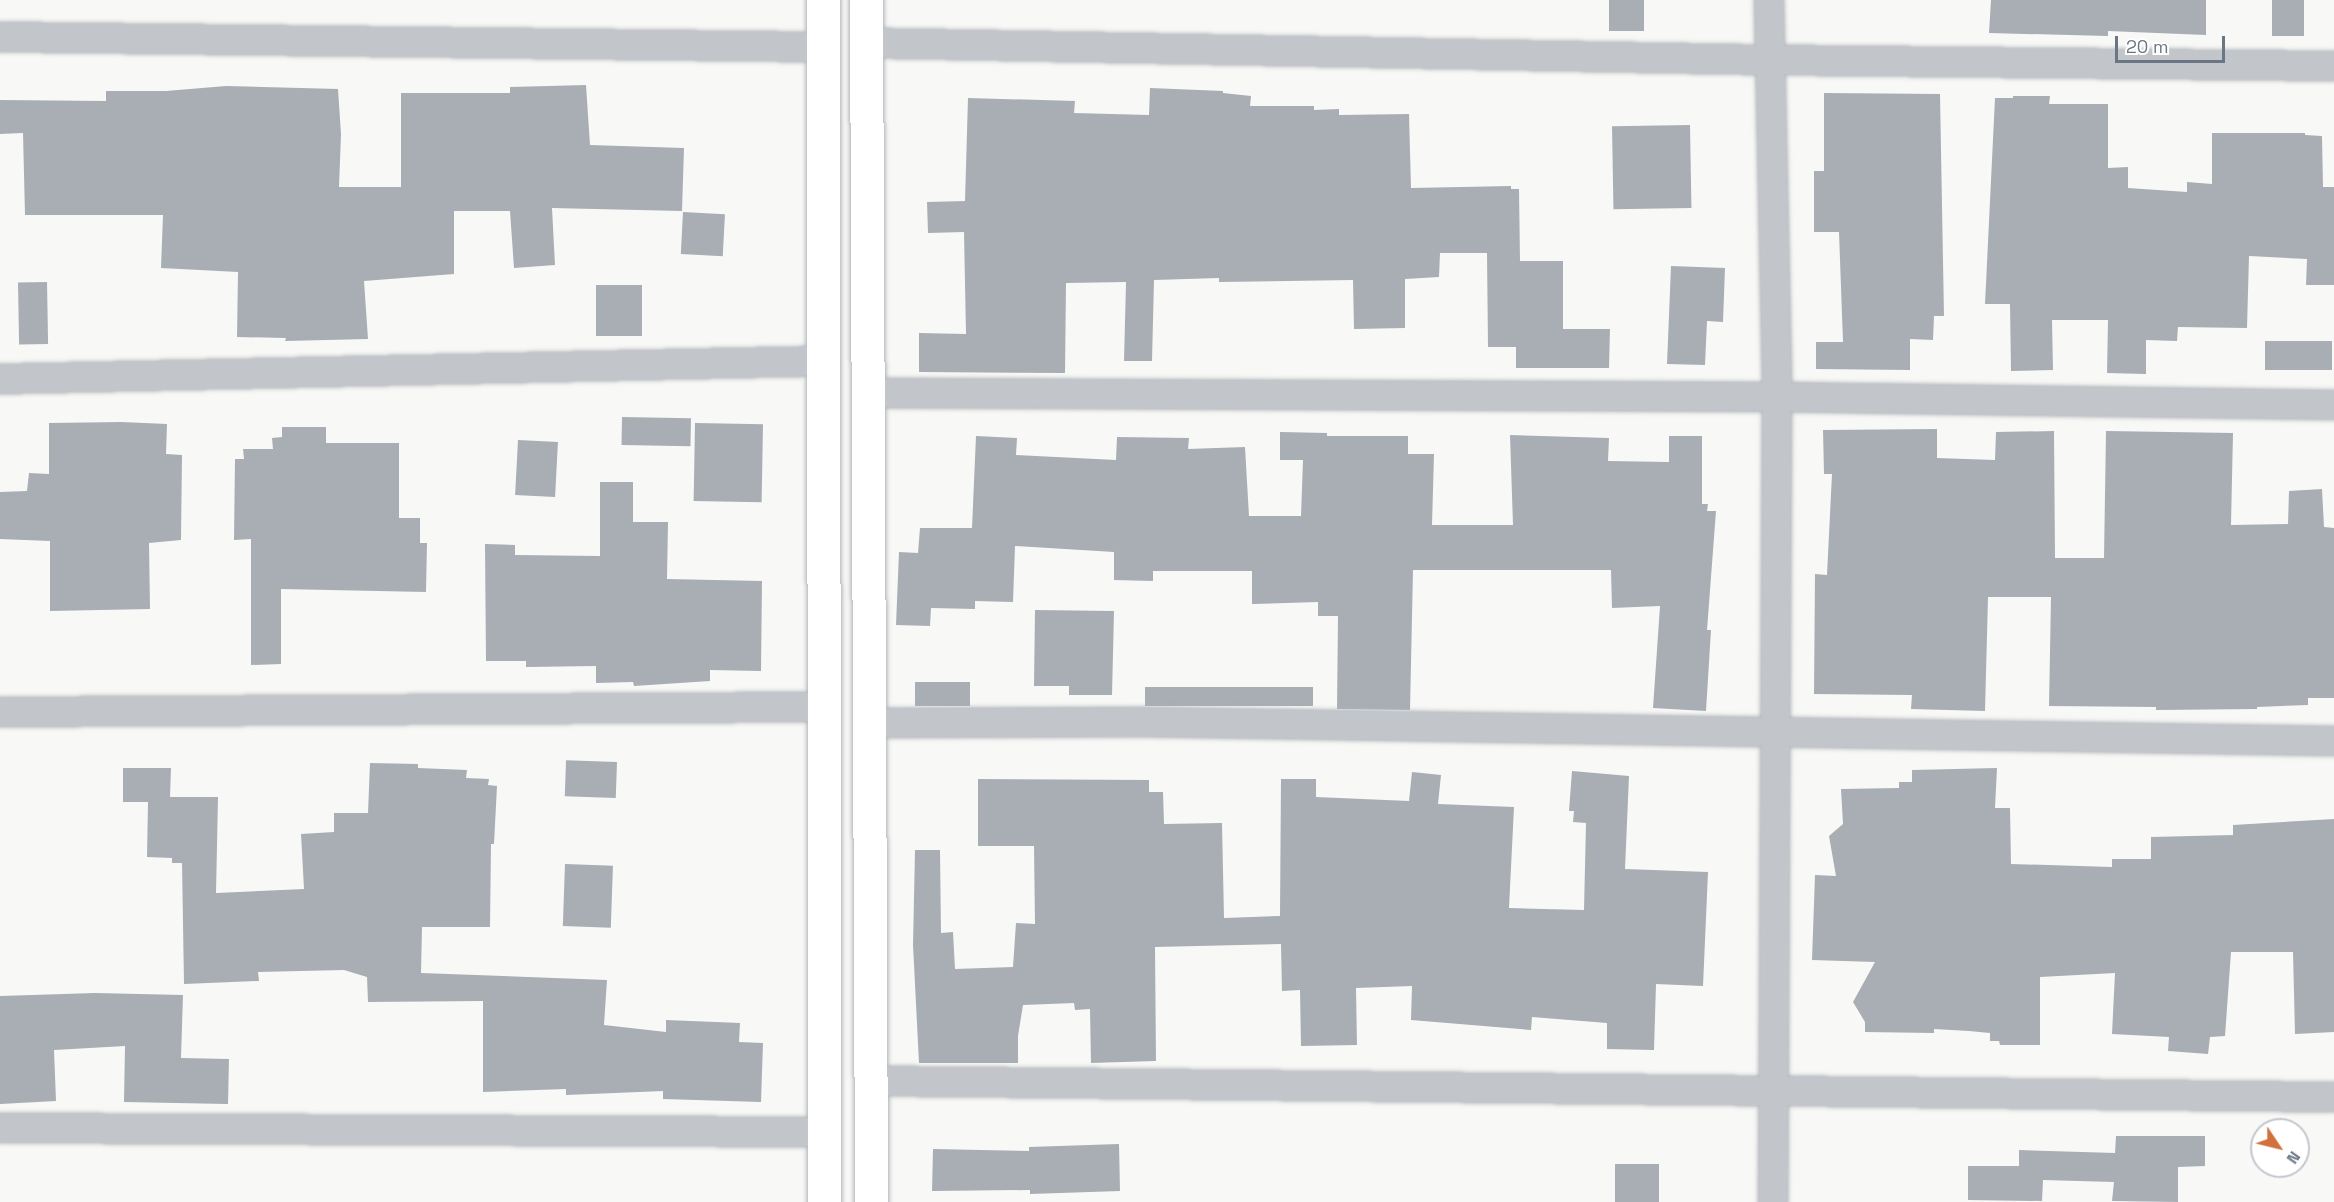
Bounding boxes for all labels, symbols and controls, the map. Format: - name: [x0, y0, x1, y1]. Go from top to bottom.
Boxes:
- scale bar: [2118, 24, 2228, 62]
- text: 20 m: [2126, 35, 2169, 58]
- north arrow: [2250, 1118, 2310, 1178]
- text: N: [2282, 1147, 2305, 1168]

